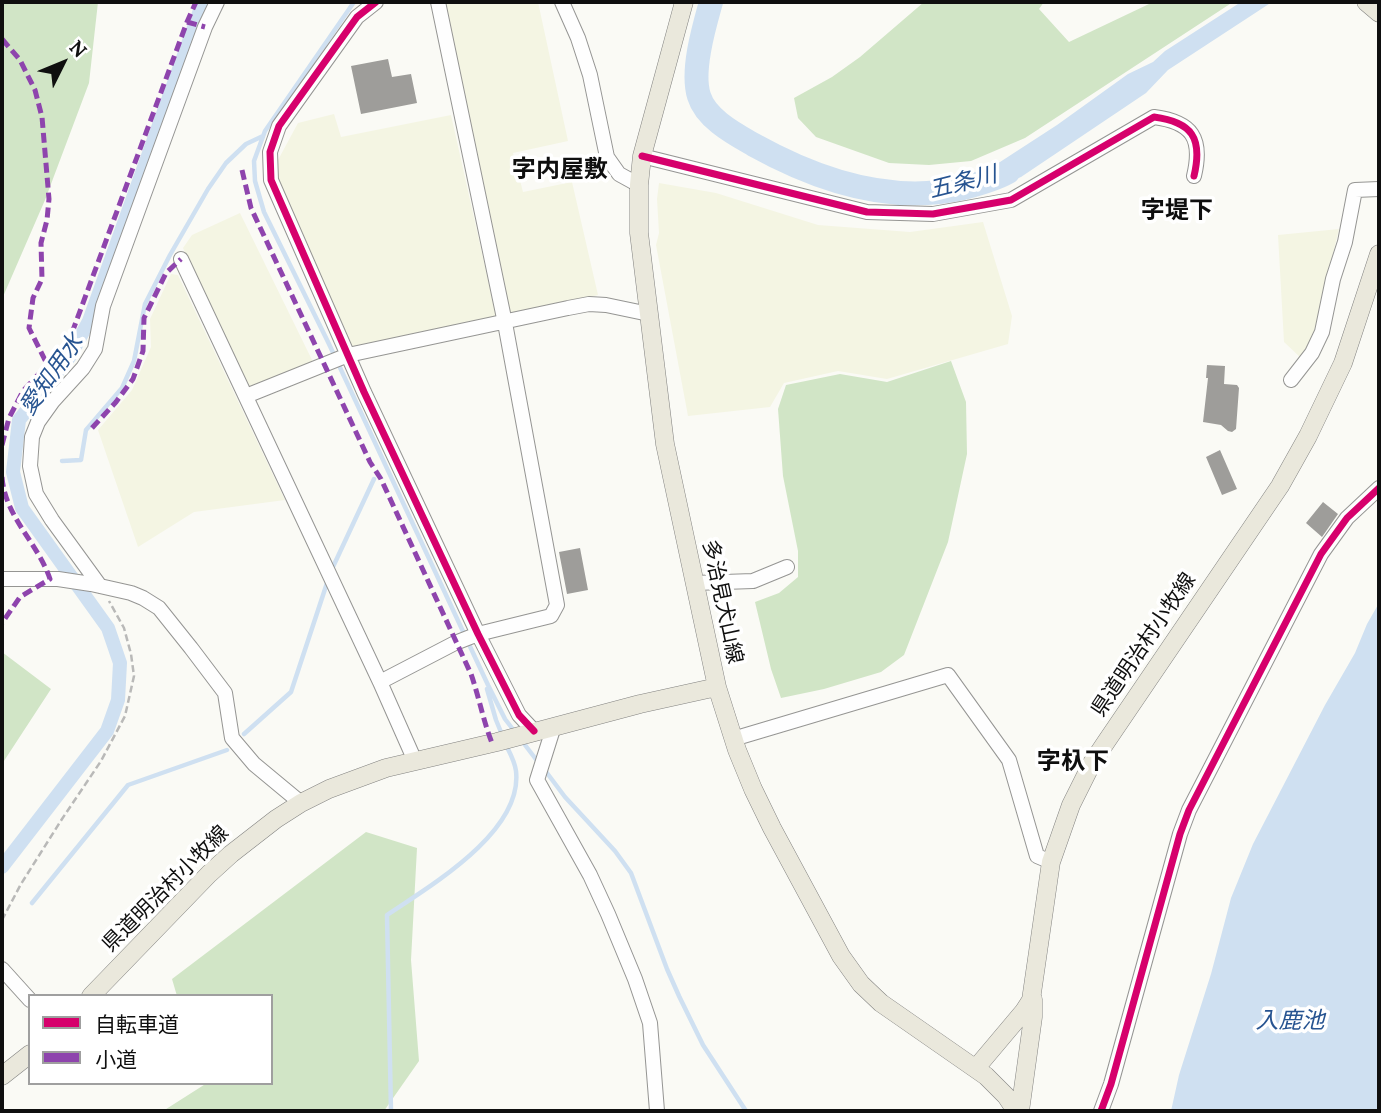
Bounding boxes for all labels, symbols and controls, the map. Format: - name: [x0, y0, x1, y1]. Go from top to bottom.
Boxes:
- north arrow: [28, 28, 98, 98]
- text: N: [65, 35, 92, 62]
- district label: 字内屋敷: [512, 156, 608, 184]
- water label: 五条川: [926, 161, 1000, 205]
- district label: 字堤下: [1141, 197, 1213, 225]
- water label: 愛知用水: [14, 329, 90, 421]
- street label: 多治見犬山線: [697, 538, 747, 666]
- street label: 県道明治村小牧線: [1087, 568, 1201, 722]
- district label: 字杁下: [1037, 748, 1109, 776]
- street label: 県道明治村小牧線: [98, 821, 234, 957]
- legend: [28, 994, 273, 1085]
- water label: 入鹿池: [1256, 1007, 1324, 1035]
- text: 自転車道: [95, 1011, 179, 1038]
- text: 小道: [95, 1046, 137, 1073]

